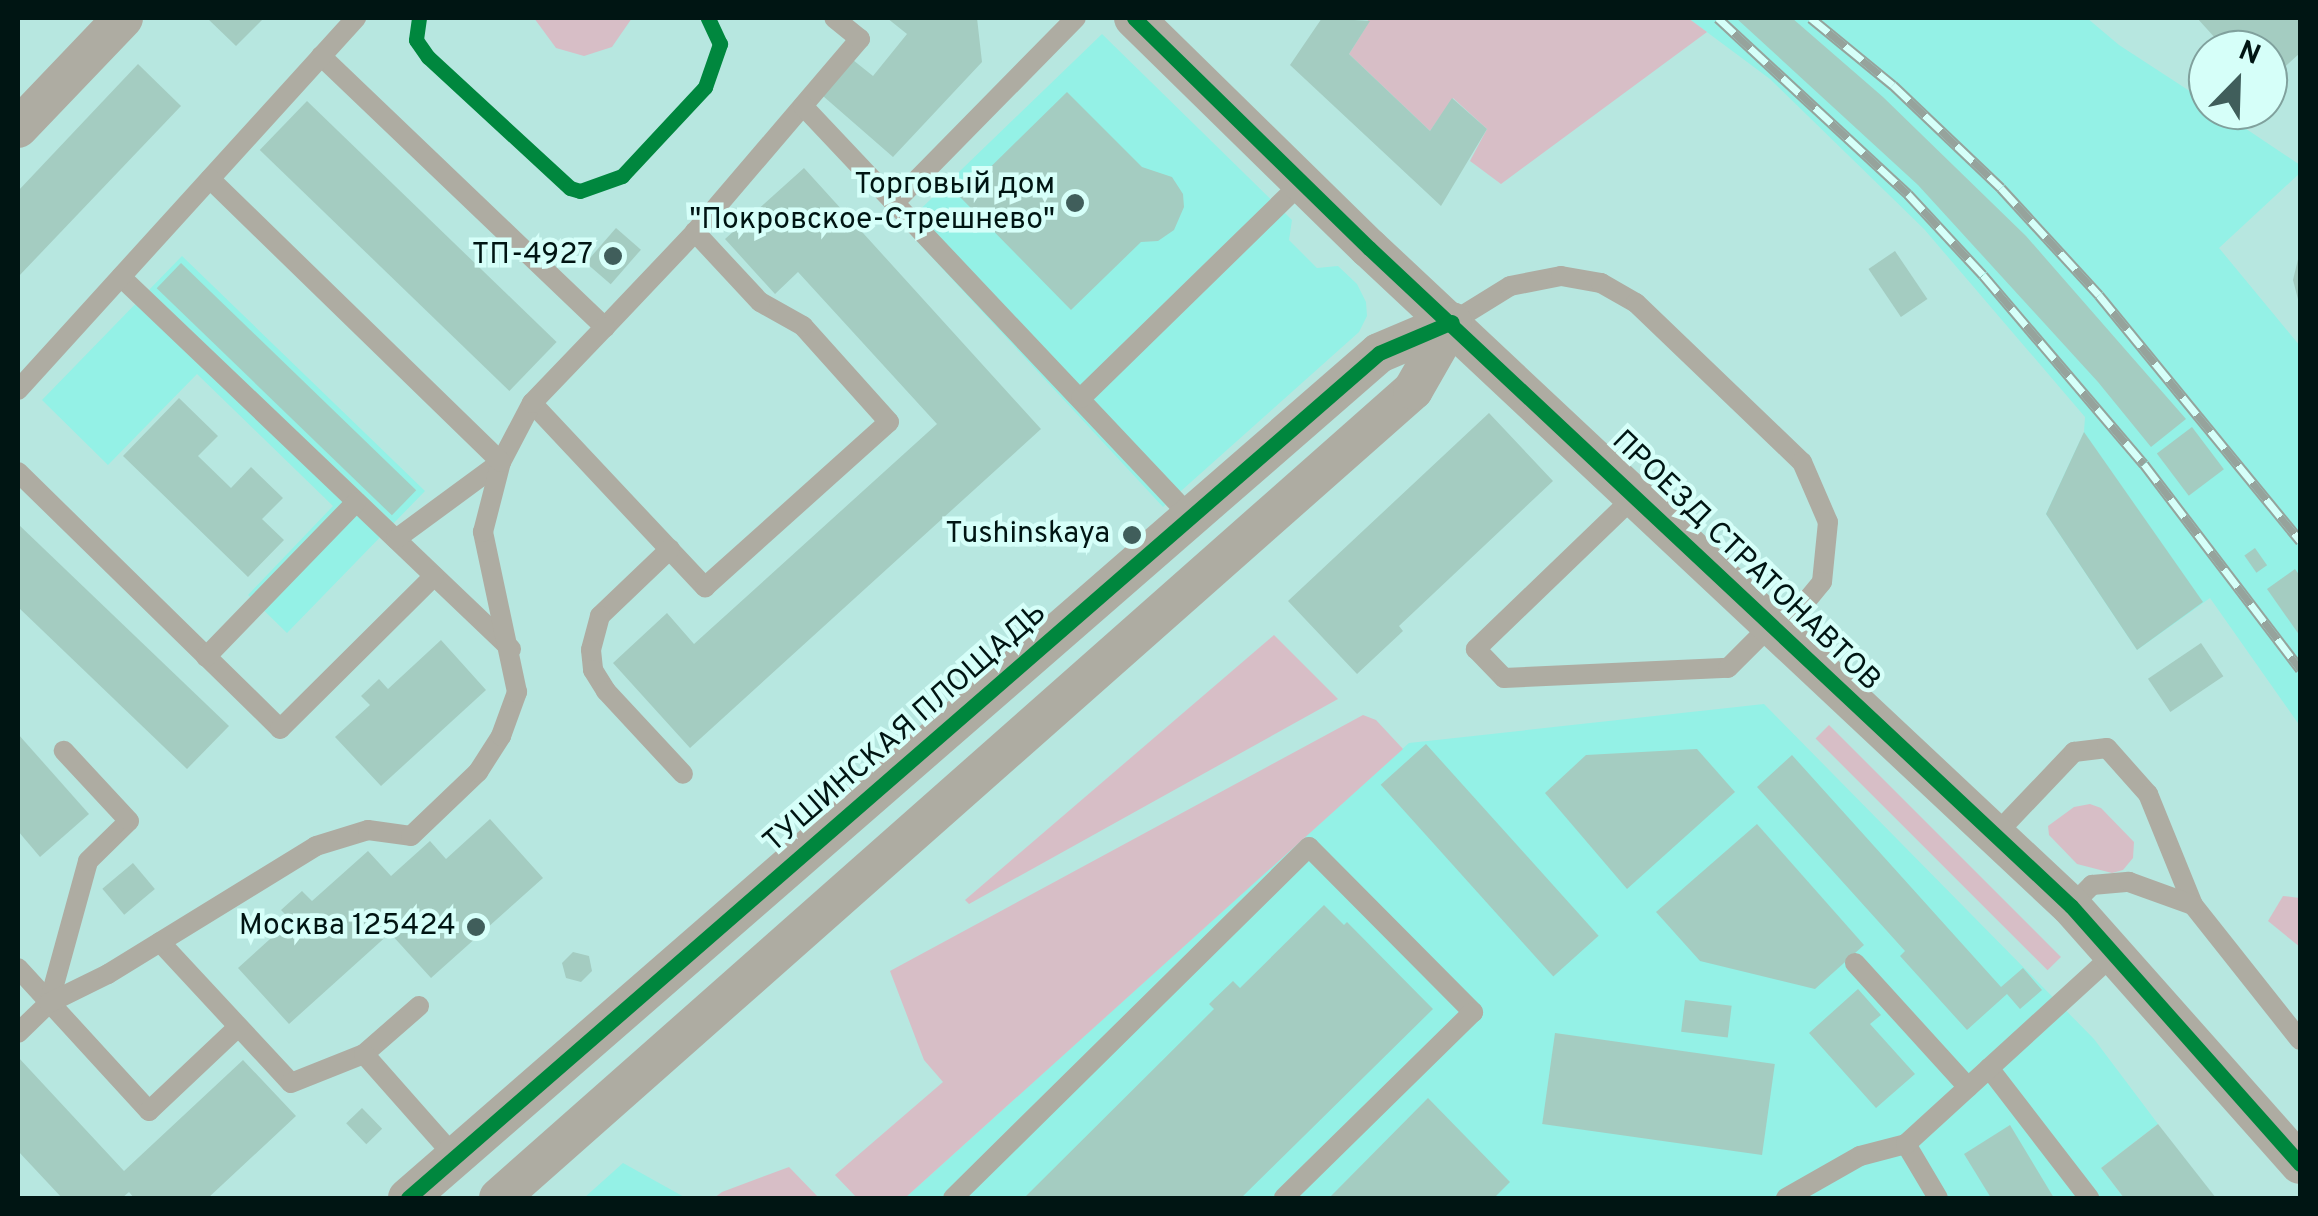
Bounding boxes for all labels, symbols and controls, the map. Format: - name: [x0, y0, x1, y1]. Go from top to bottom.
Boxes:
- north arrow: [2188, 30, 2288, 130]
- text: N: [2233, 34, 2265, 75]
- place label: Торговый дом "Покровское-Стрешнево": [689, 168, 1055, 238]
- marker: Торговый дом "Покровское-Стрешнево": [1064, 192, 1086, 214]
- place label: ТП-4927: [472, 238, 593, 274]
- marker: ТП-4927: [602, 245, 624, 267]
- street label: ПРОЕЗД СТРАТОНАВТОВ: [1603, 424, 1887, 700]
- place label: Tushinskaya: [945, 517, 1110, 553]
- marker: Tushinskaya: [1119, 522, 1145, 548]
- street label: ТУШИНСКАЯ ПЛОЩАДЬ: [757, 596, 1055, 862]
- place label: Москва 125424: [239, 909, 456, 945]
- marker: Москва 125424: [465, 916, 487, 938]

